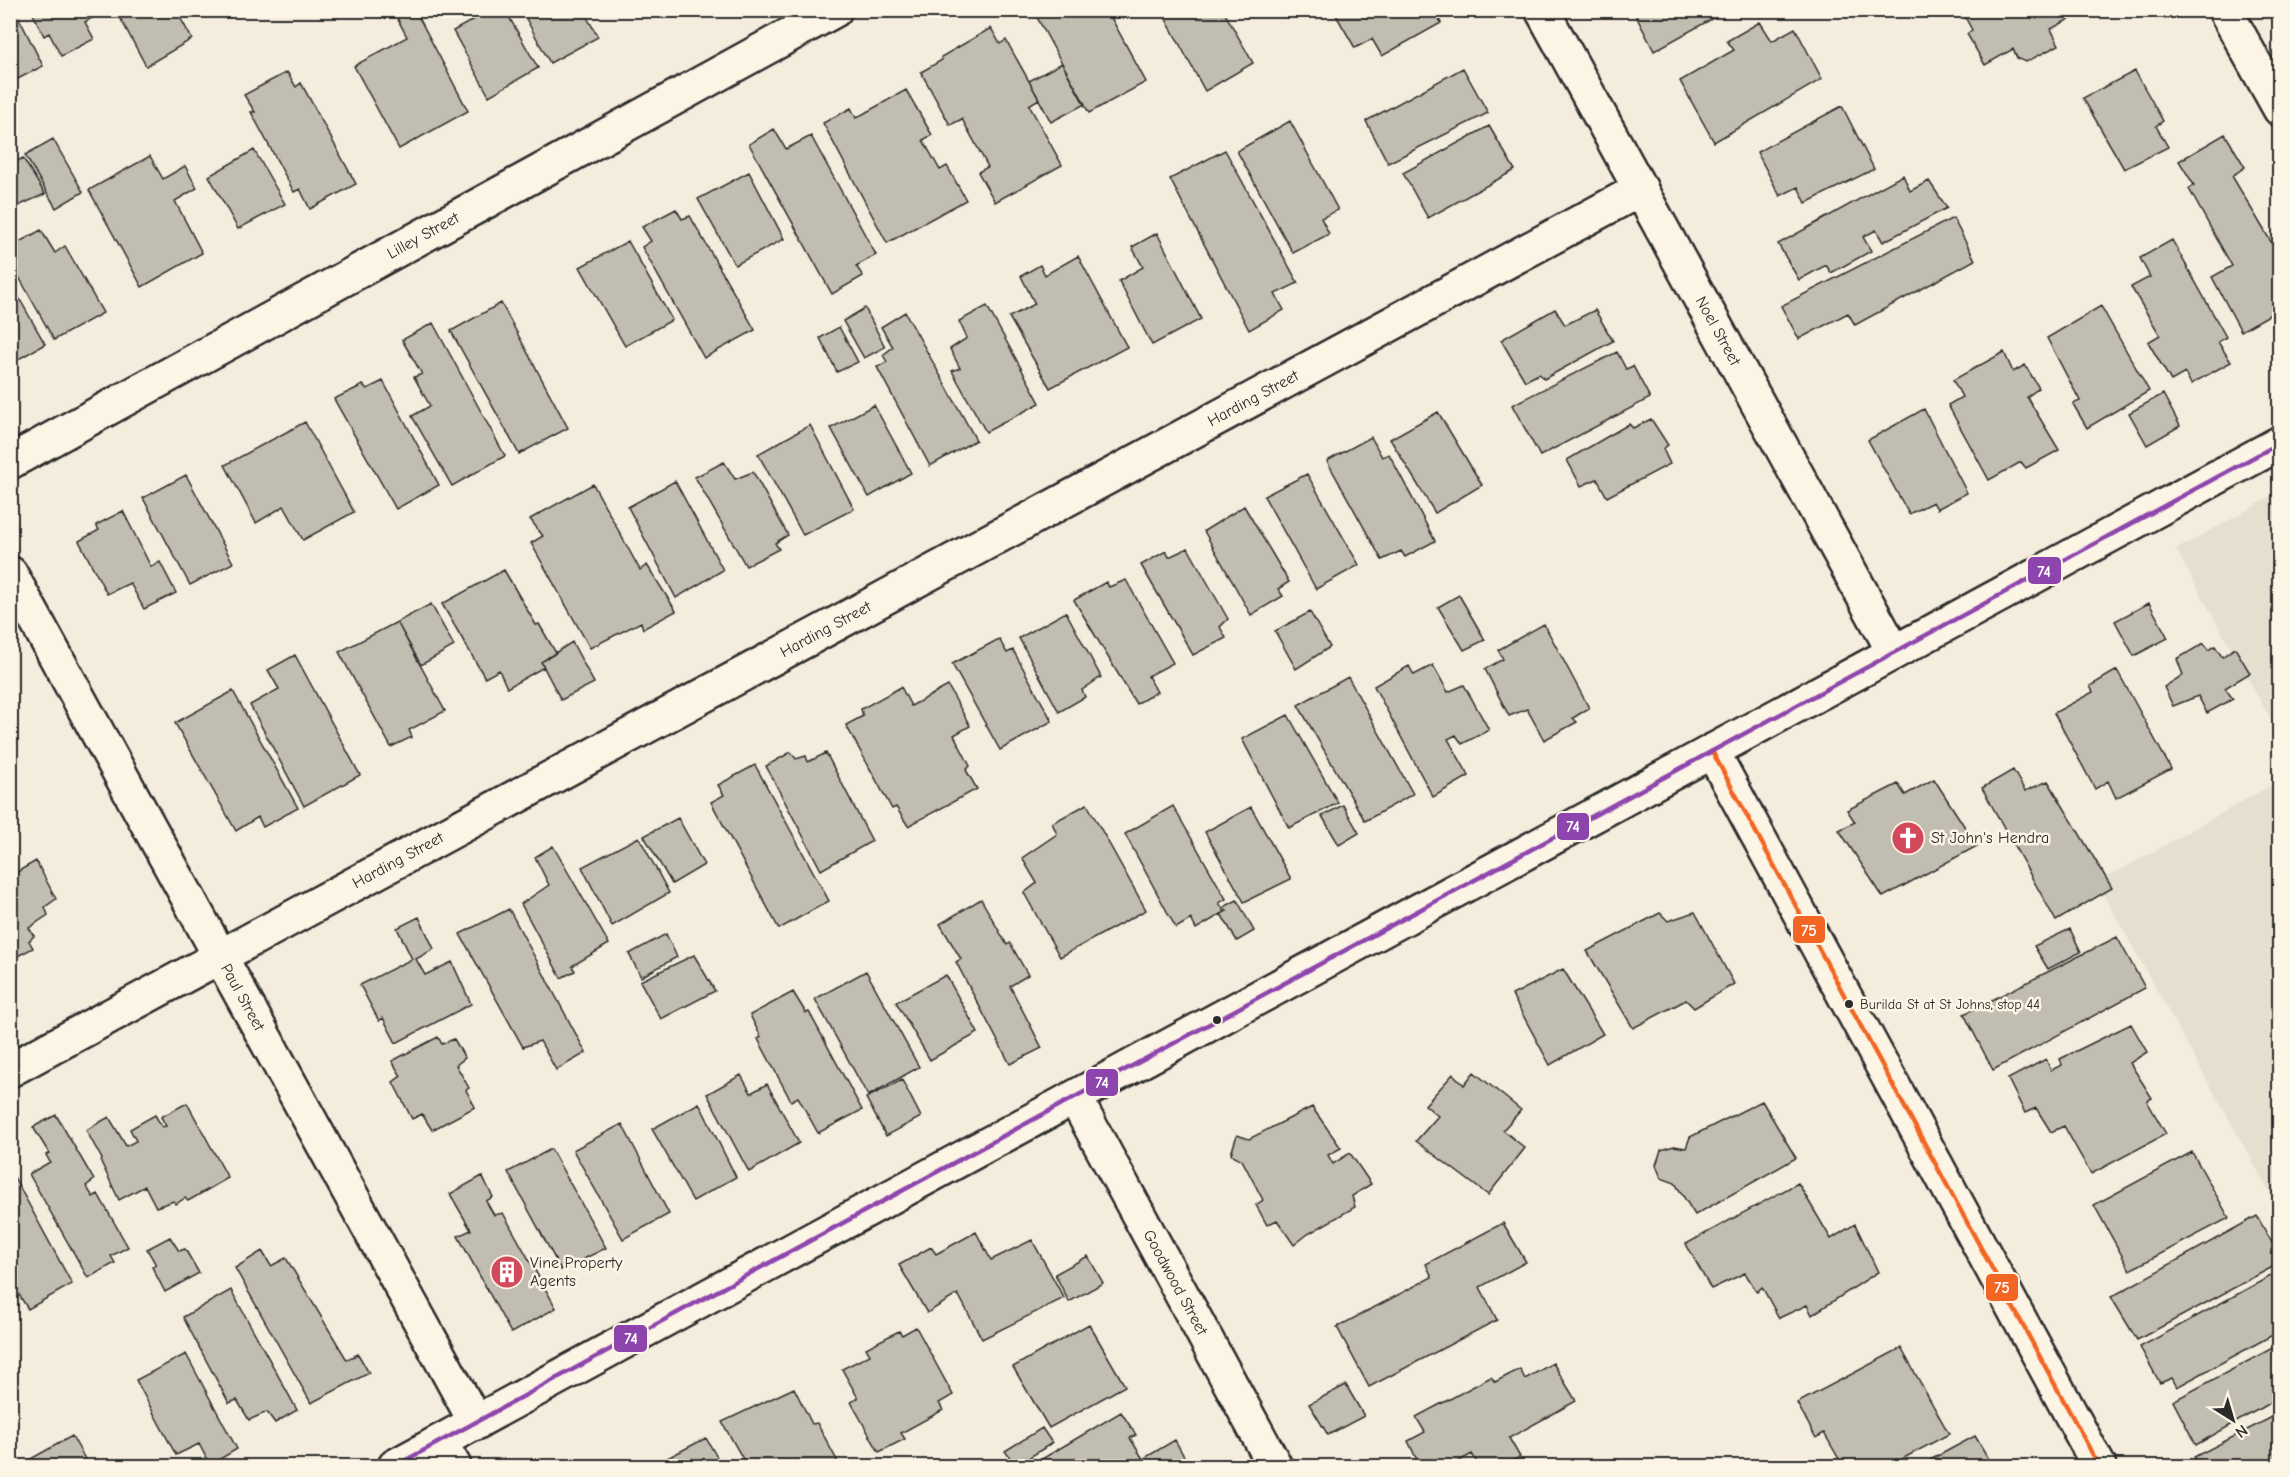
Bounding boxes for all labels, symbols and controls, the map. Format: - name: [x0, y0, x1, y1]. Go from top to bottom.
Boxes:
- street label: Lilley Street: [384, 209, 463, 263]
- street label: Noel Street: [1692, 293, 1744, 369]
- street label: Harding Street: [1205, 366, 1302, 430]
- line badge: 74: [2027, 556, 2062, 585]
- text: 74: [2037, 563, 2051, 581]
- street label: Harding Street: [777, 597, 875, 661]
- line badge: 74: [1556, 812, 1590, 841]
- text: 74: [1566, 818, 1580, 836]
- church icon: St John's Hendra: [1890, 820, 1926, 856]
- street label: Harding Street: [349, 828, 447, 892]
- place label: St John's Hendra: [1931, 829, 2049, 847]
- line badge: 75: [1792, 915, 1826, 944]
- text: 75: [1801, 922, 1817, 940]
- street label: Paul Street: [217, 961, 268, 1034]
- place label: Burilda St at St Johns, stop 44: [1860, 996, 2040, 1013]
- marker: Burilda St at St Johns, stop 44: [1843, 998, 1855, 1010]
- unlabelled marker: [1211, 1014, 1223, 1026]
- line badge: 74: [1085, 1068, 1119, 1097]
- text: 74: [1095, 1074, 1109, 1092]
- street label: Goodwood Street: [1139, 1227, 1211, 1339]
- building icon: Vine Property Agents: [489, 1254, 525, 1290]
- place label: Vine Property Agents: [530, 1254, 623, 1290]
- line badge: 75: [1985, 1273, 2019, 1302]
- text: 75: [1994, 1279, 2010, 1297]
- line badge: 74: [613, 1324, 648, 1353]
- text: 74: [624, 1330, 638, 1348]
- north arrow: [2203, 1390, 2263, 1450]
- text: N: [2232, 1421, 2251, 1442]

